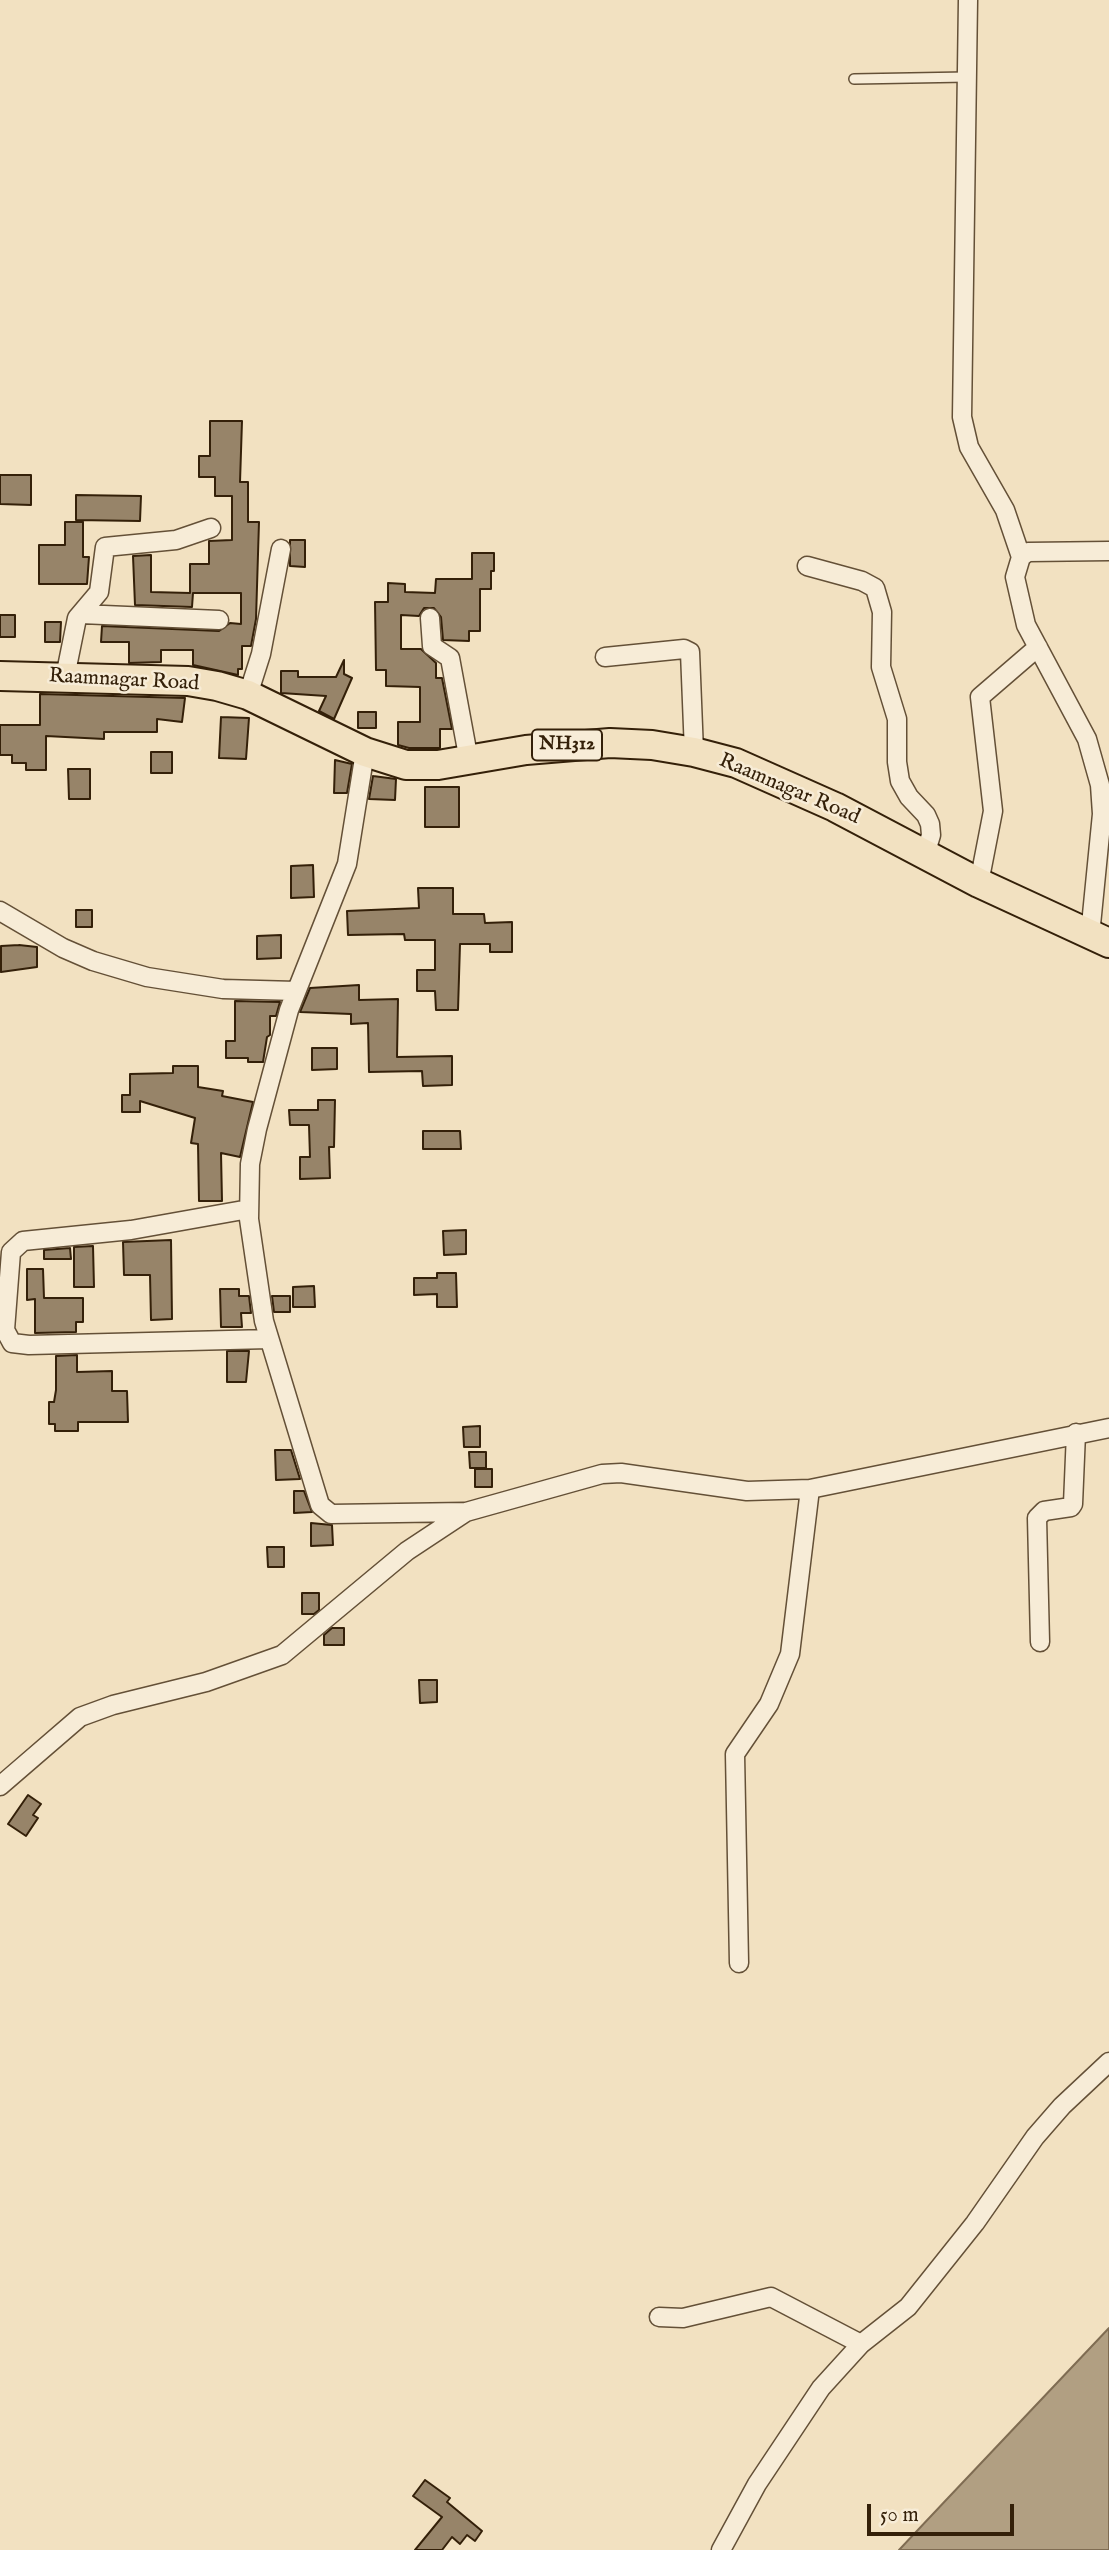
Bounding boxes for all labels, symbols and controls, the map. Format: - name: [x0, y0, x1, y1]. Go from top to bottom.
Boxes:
- street label: Raamnagar Road: [48, 664, 200, 698]
- road number: NH312: [532, 730, 602, 760]
- street label: Raamnagar Road: [715, 749, 863, 831]
- scale bar: [871, 2490, 1018, 2534]
- text: 50 m: [880, 2502, 919, 2529]

